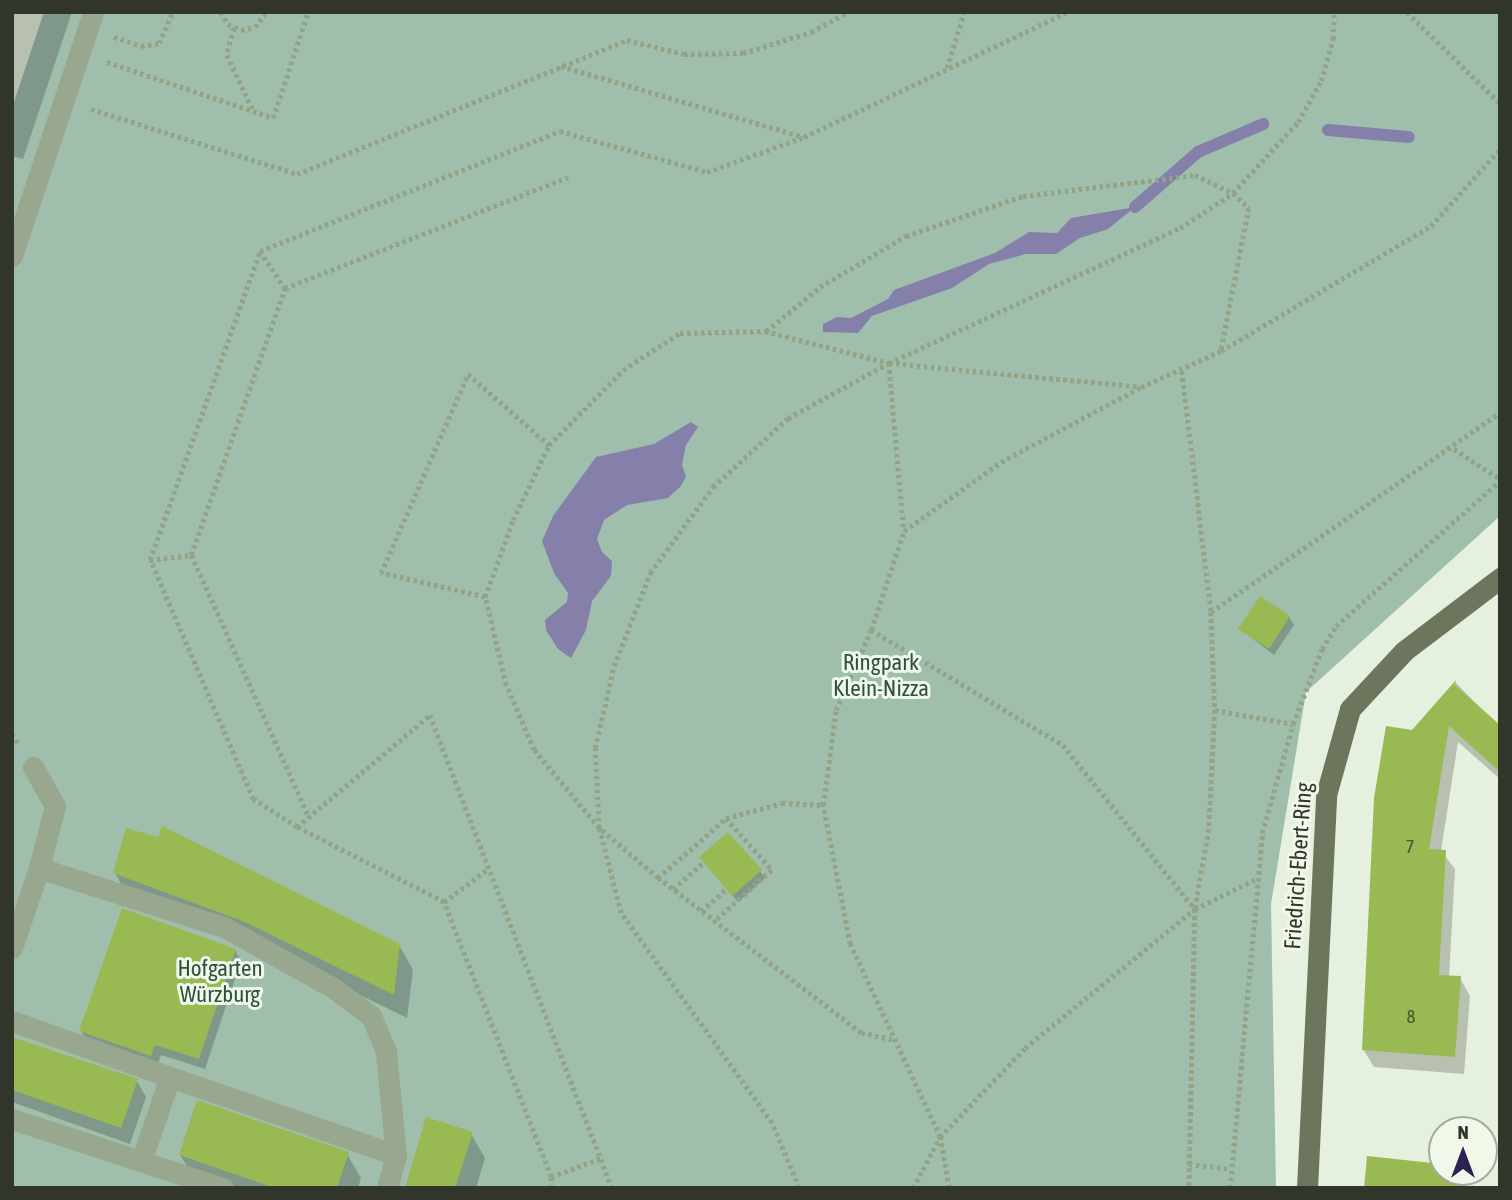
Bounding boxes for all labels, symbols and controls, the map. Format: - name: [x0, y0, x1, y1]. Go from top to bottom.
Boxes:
- park label: Ringpark Klein-Nizza: [833, 648, 929, 702]
- street label: Friedrich-Ebert-Ring: [1278, 781, 1318, 951]
- house number: 7: [1406, 836, 1414, 858]
- park label: Hofgarten Würzburg: [177, 954, 263, 1008]
- house number: 8: [1407, 1006, 1415, 1028]
- north arrow: [1428, 1116, 1498, 1186]
- text: N: [1457, 1121, 1469, 1143]

